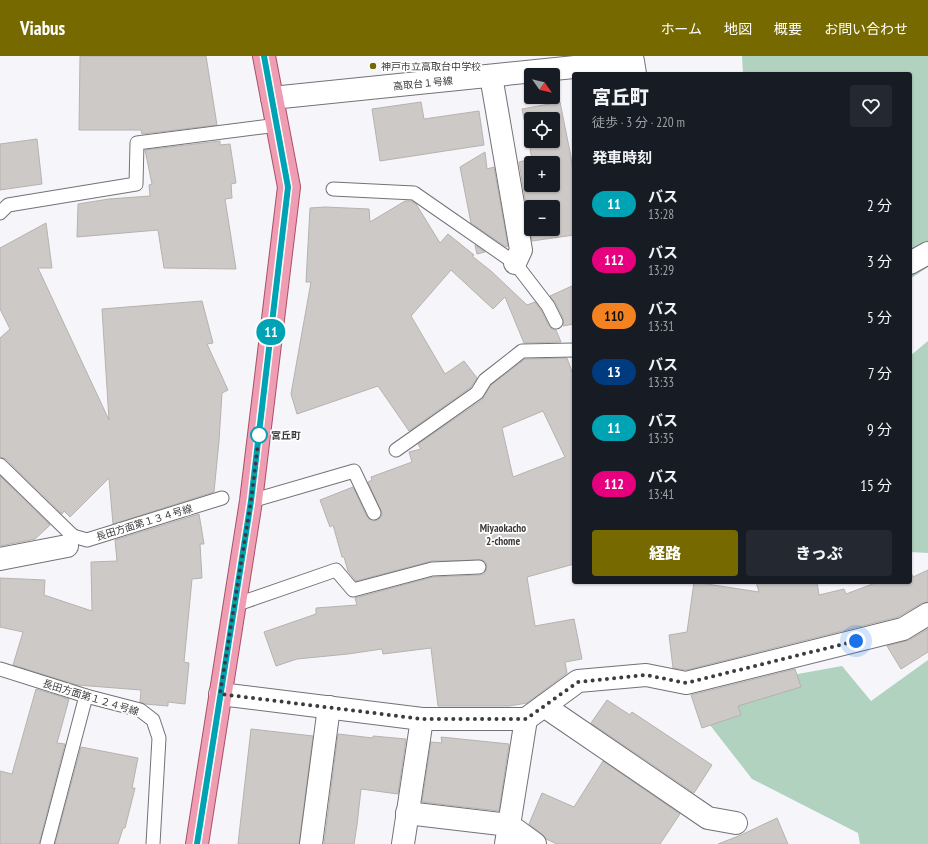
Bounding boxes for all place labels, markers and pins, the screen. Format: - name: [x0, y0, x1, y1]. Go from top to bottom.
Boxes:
- place label: 神戸市立高取台中学校: [381, 60, 481, 73]
- marker: 神戸市立高取台中学校: [368, 61, 378, 71]
- marker: 宮丘町: [250, 426, 268, 444]
- place label: 宮丘町: [271, 429, 301, 442]

